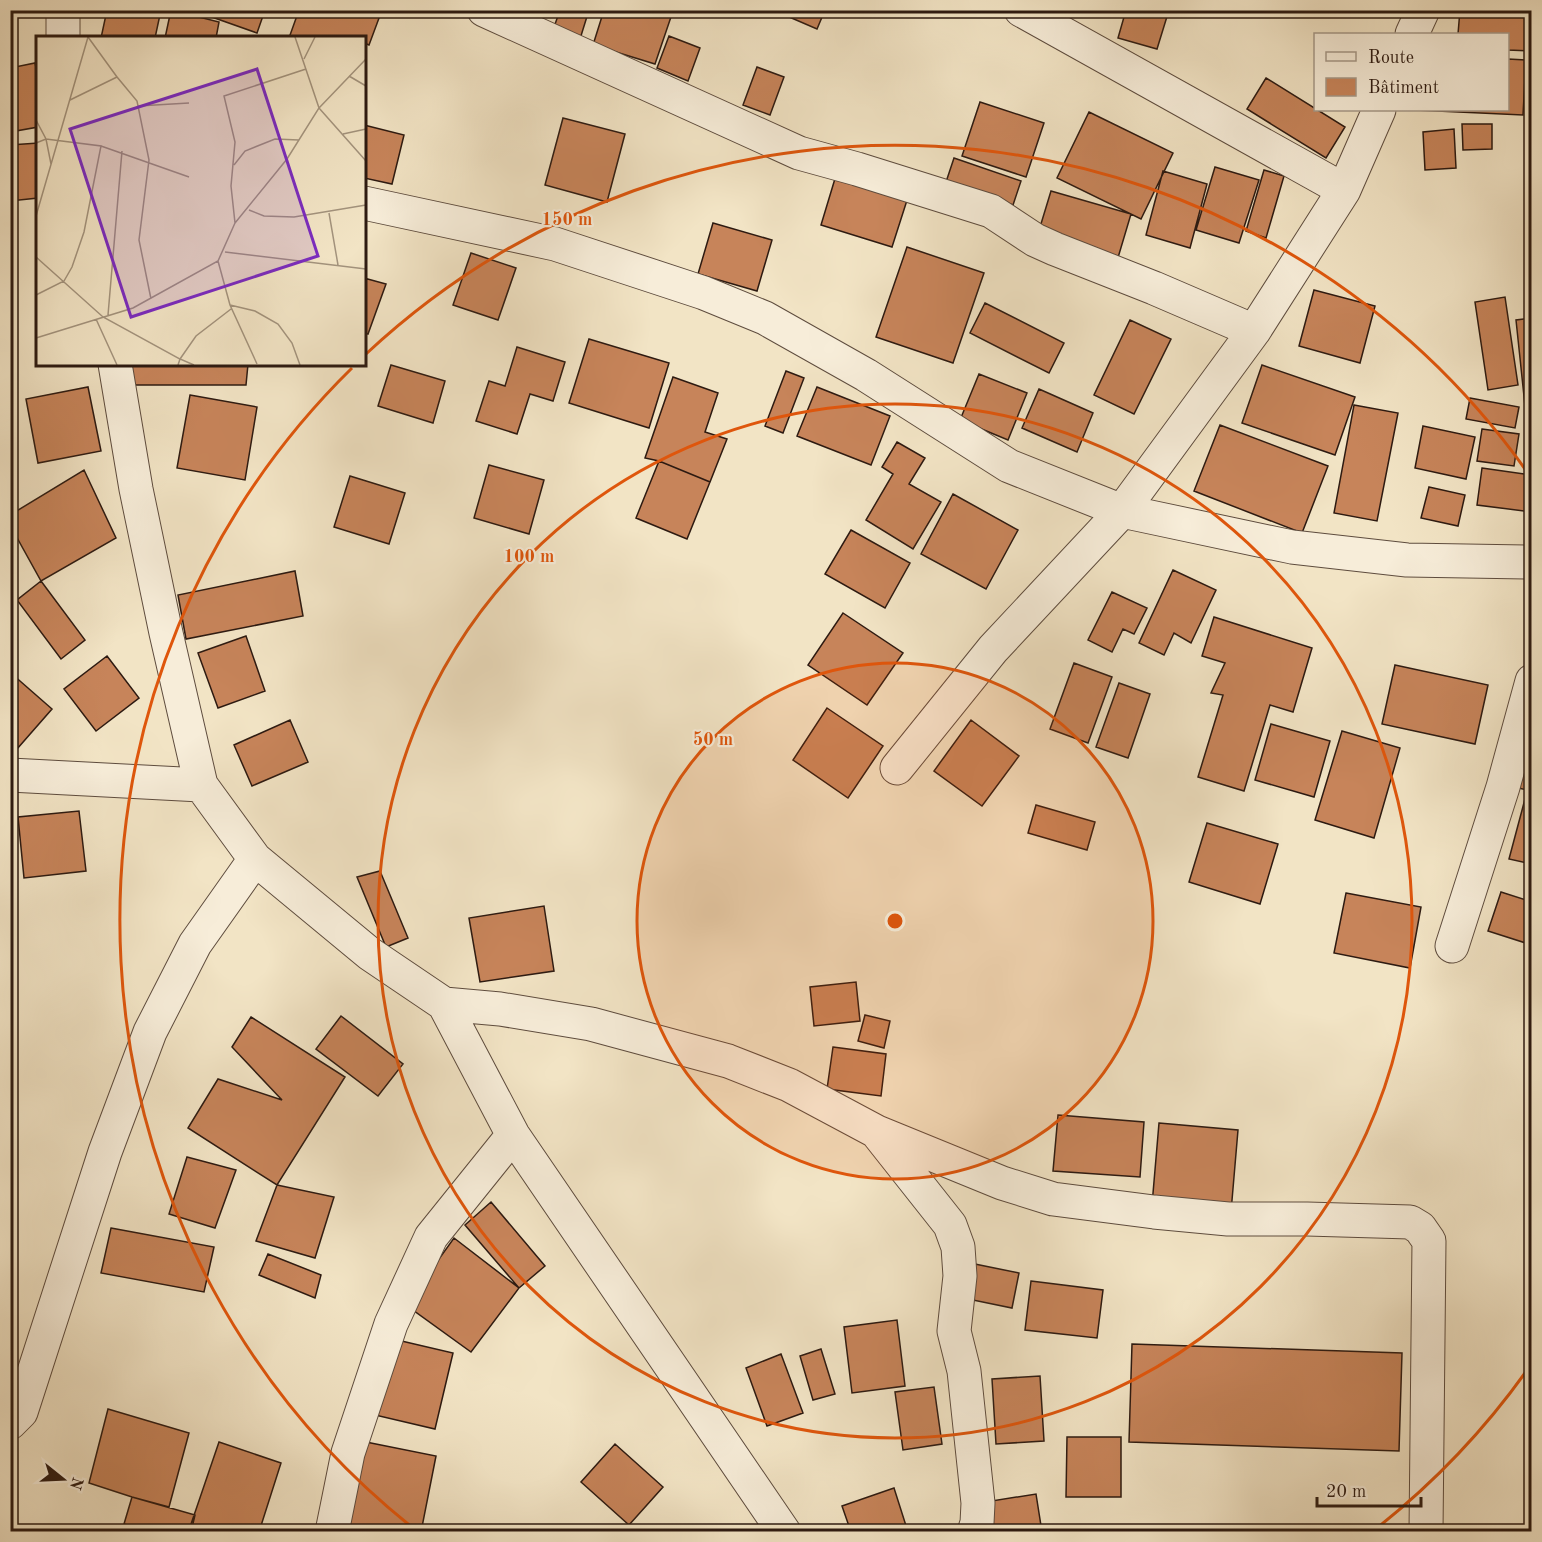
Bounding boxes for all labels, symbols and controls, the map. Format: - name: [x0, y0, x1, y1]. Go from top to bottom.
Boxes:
- legend: [1314, 33, 1509, 111]
- inset map: [36, 36, 366, 366]
- text: Route: [1368, 49, 1414, 67]
- text: Bâtiment: [1368, 79, 1439, 97]
- text: 150 m: [542, 211, 592, 229]
- text: 100 m: [504, 548, 554, 566]
- text: 50 m: [693, 731, 733, 749]
- centre of rings: [885, 911, 905, 931]
- north arrow: [33, 1449, 93, 1509]
- scale bar: [1317, 1470, 1420, 1508]
- text: N: [66, 1475, 85, 1492]
- text: 20 m: [1326, 1483, 1366, 1501]

